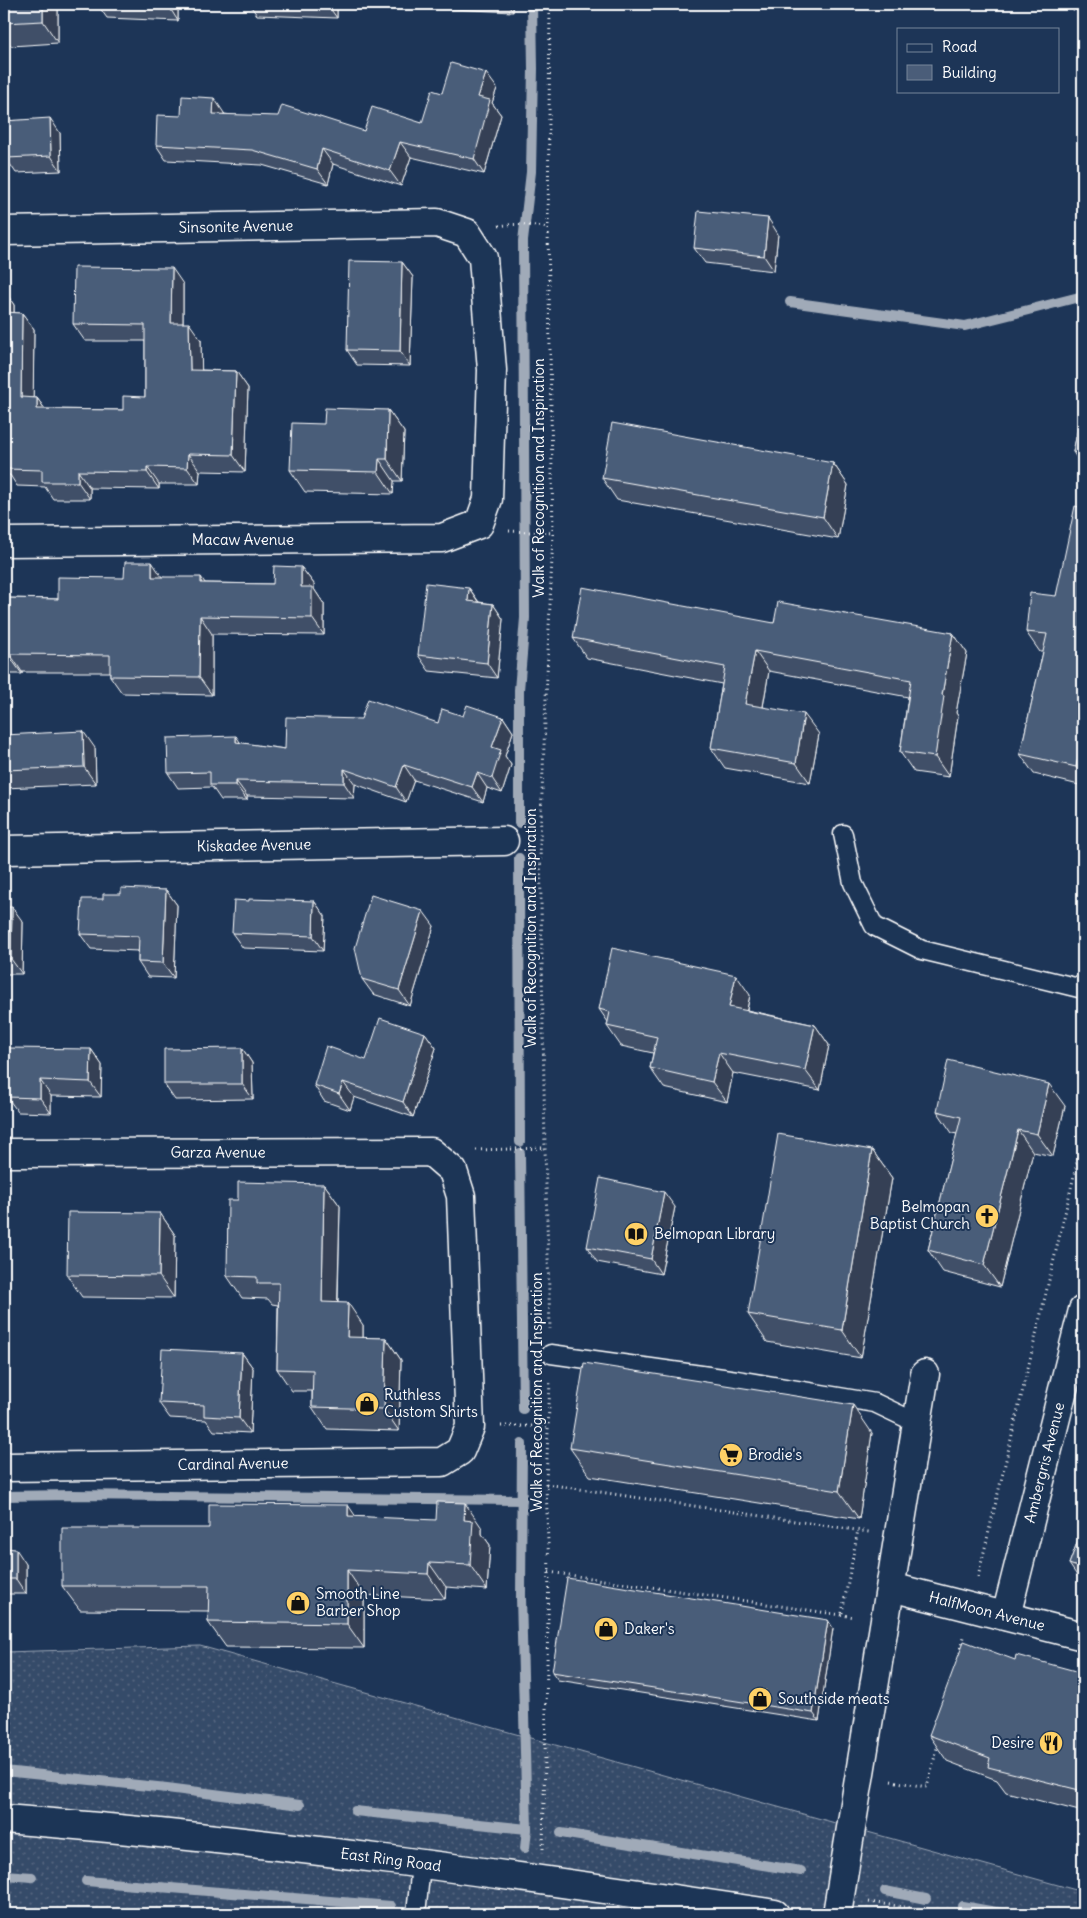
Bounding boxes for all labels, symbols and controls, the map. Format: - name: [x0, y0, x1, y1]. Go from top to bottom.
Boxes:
- legend: [897, 28, 1060, 92]
- text: Road: [942, 37, 977, 56]
- text: Building: [942, 63, 997, 82]
- street label: Sinsonite Avenue: [178, 216, 293, 237]
- street label: Walk of Recognition and Inspiration: [529, 358, 548, 598]
- street label: Macaw Avenue: [192, 530, 294, 549]
- street label: Walk of Recognition and Inspiration: [521, 808, 540, 1048]
- street label: Kiskadee Avenue: [197, 834, 311, 856]
- street label: Garza Avenue: [170, 1142, 266, 1162]
- place label: Belmopan Baptist Church: [870, 1197, 970, 1233]
- church icon: Belmopan Baptist Church: [974, 1203, 1000, 1229]
- library icon: Belmopan Library: [623, 1221, 649, 1247]
- place label: Belmopan Library: [654, 1224, 775, 1243]
- street label: Walk of Recognition and Inspiration: [527, 1272, 546, 1512]
- place label: Ruthless Custom Shirts: [384, 1385, 478, 1421]
- shop icon: Ruthless Custom Shirts: [354, 1391, 380, 1417]
- street label: Ambergris Avenue: [1020, 1400, 1068, 1525]
- supermarket icon: Brodie's: [718, 1442, 744, 1468]
- place label: Brodie's: [748, 1445, 802, 1464]
- street label: Cardinal Avenue: [177, 1453, 289, 1474]
- place label: Smooth Line Barber Shop: [316, 1584, 401, 1620]
- street label: HalfMoon Avenue: [927, 1587, 1047, 1635]
- shop icon: Smooth Line Barber Shop: [285, 1590, 311, 1616]
- shop icon: Daker's: [593, 1616, 619, 1642]
- place label: Daker's: [624, 1619, 675, 1638]
- shop icon: Southside meats: [747, 1686, 773, 1712]
- place label: Southside meats: [778, 1689, 890, 1708]
- restaurant icon: Desire: [1038, 1730, 1064, 1756]
- place label: Desire: [991, 1733, 1034, 1752]
- street label: East Ring Road: [339, 1844, 443, 1875]

